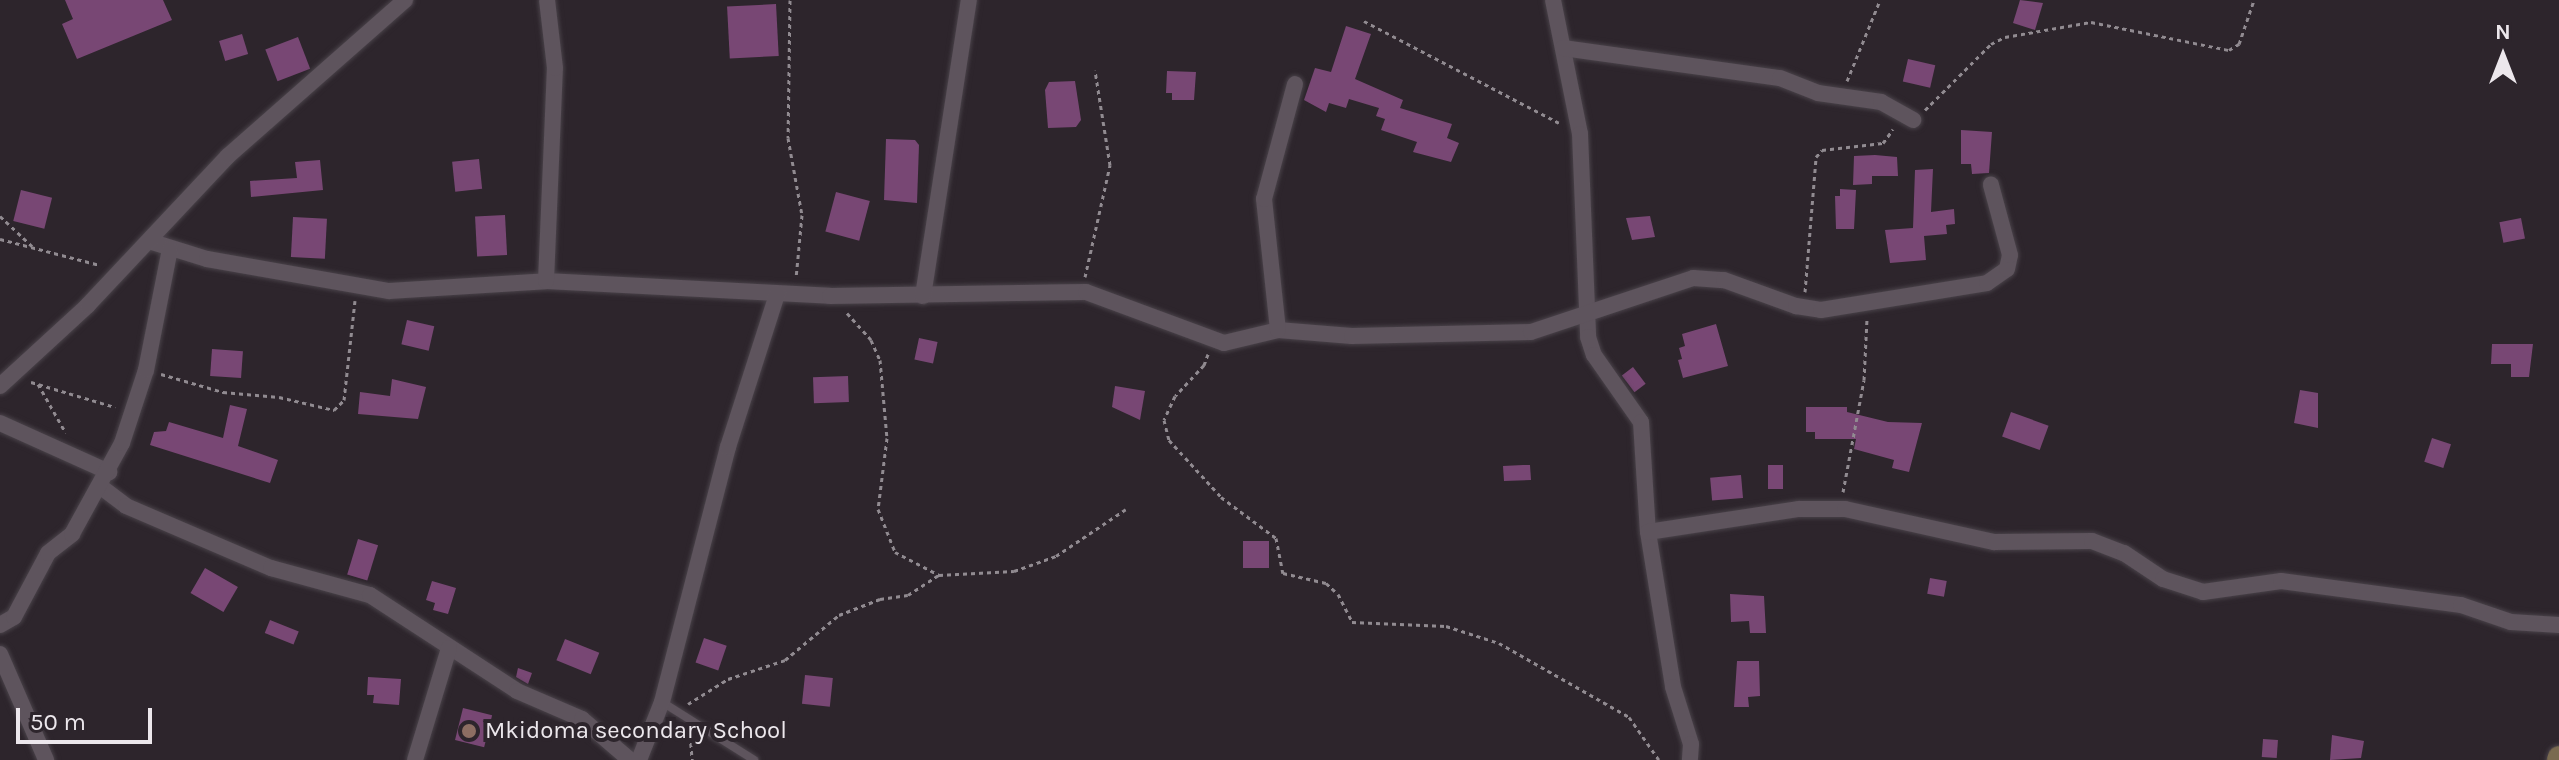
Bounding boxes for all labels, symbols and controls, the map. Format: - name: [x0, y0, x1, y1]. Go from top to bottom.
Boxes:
- north arrow: [2463, 16, 2543, 96]
- text: N: [2495, 19, 2511, 45]
- scale bar: [20, 692, 156, 742]
- text: 50 m: [30, 708, 86, 736]
- place label: Mkidoma secondary School: [485, 717, 787, 745]
- marker: Mkidoma secondary School: [460, 722, 478, 740]

